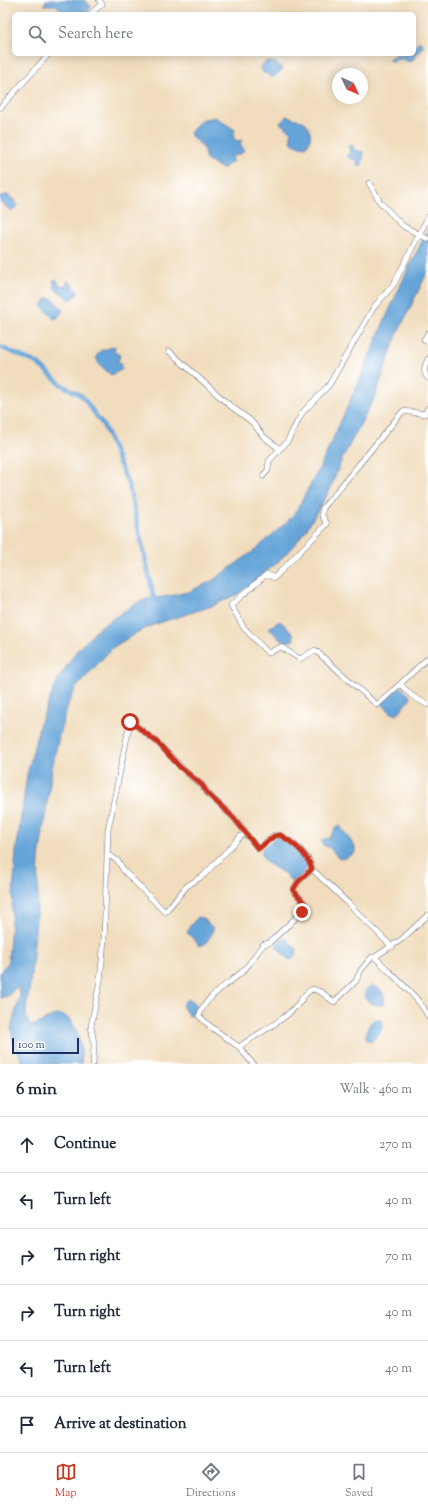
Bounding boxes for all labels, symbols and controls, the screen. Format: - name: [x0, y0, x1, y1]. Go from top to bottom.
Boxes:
- search box: [12, 12, 416, 56]
- icon: search: [26, 23, 48, 45]
- text: Search here: [58, 24, 133, 45]
- north arrow: [332, 68, 368, 104]
- route start: [121, 713, 139, 731]
- route end: [293, 903, 311, 921]
- scale bar: [12, 1036, 79, 1055]
- text: 100 m: [18, 1037, 45, 1053]
- text: 6 min: [16, 1078, 57, 1102]
- text: Walk · 460 m: [339, 1081, 412, 1099]
- icon: ahead: [16, 1134, 38, 1156]
- text: Continue: [54, 1134, 116, 1155]
- text: 270 m: [379, 1136, 412, 1154]
- icon: left: [16, 1190, 38, 1212]
- text: Turn left: [54, 1190, 111, 1211]
- text: 40 m: [385, 1192, 412, 1210]
- icon: right: [16, 1246, 38, 1268]
- text: Turn right: [54, 1246, 120, 1267]
- text: 70 m: [385, 1248, 412, 1266]
- icon: right: [16, 1302, 38, 1324]
- text: Turn right: [54, 1302, 120, 1323]
- text: 40 m: [385, 1304, 412, 1322]
- icon: left: [16, 1358, 38, 1380]
- text: Turn left: [54, 1358, 111, 1379]
- text: 40 m: [385, 1360, 412, 1378]
- icon: arrive: [16, 1414, 38, 1436]
- text: Arrive at destination: [54, 1414, 187, 1435]
- tab: Map: [55, 1461, 77, 1501]
- tab: Directions: [186, 1461, 236, 1501]
- tab: Saved: [345, 1461, 373, 1501]

